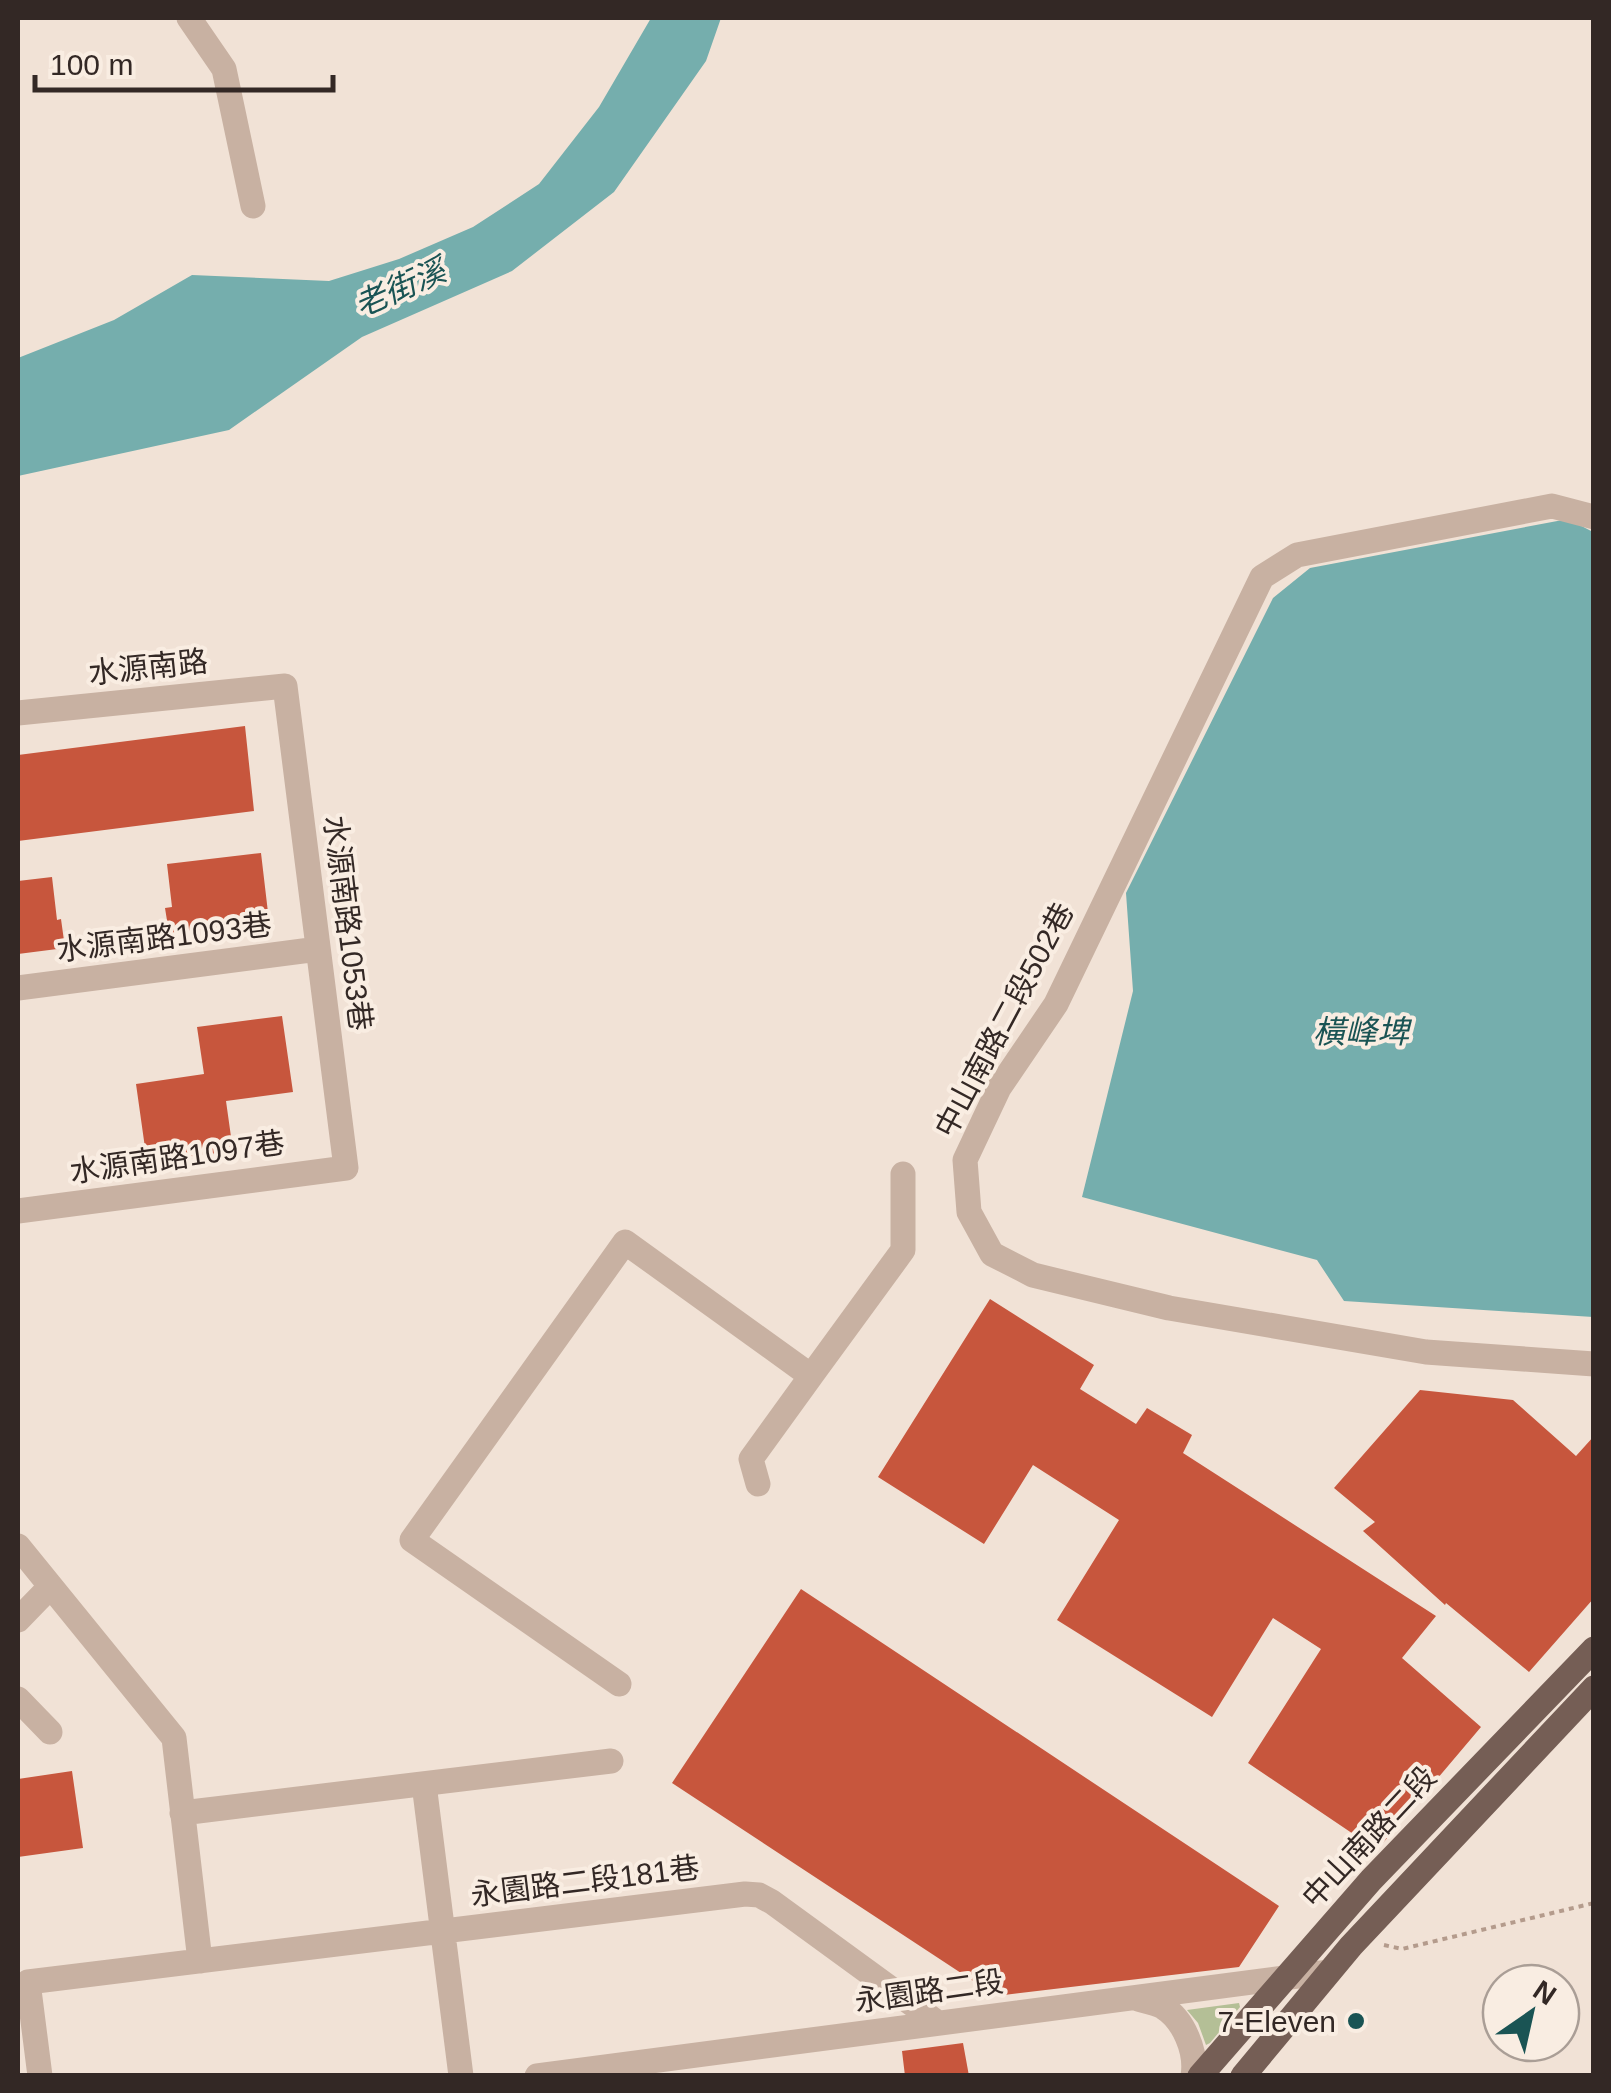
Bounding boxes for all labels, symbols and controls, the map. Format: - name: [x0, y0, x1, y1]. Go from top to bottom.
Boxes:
- scale bar: [35, 30, 332, 92]
- text: 100 m: [50, 48, 133, 81]
- water label: 老街溪: [349, 250, 455, 324]
- street label: 水源南路: [87, 644, 209, 690]
- street label: 水源南路1053巷: [318, 813, 378, 1033]
- street label: 中山南路二段502巷: [928, 897, 1080, 1143]
- street label: 水源南路1093巷: [54, 907, 274, 967]
- water label: 橫峰埤: [1313, 1014, 1413, 1050]
- street label: 水源南路1097巷: [67, 1126, 287, 1188]
- street label: 中山南路二段: [1296, 1760, 1442, 1914]
- street label: 永園路二段181巷: [469, 1851, 701, 1911]
- north arrow: [1481, 1963, 1581, 2063]
- street label: 永園路二段: [852, 1964, 1006, 2018]
- text: N: [1528, 1974, 1562, 2011]
- place label: 7-Eleven: [1218, 2005, 1336, 2038]
- marker: 7-Eleven: [1345, 2010, 1367, 2032]

